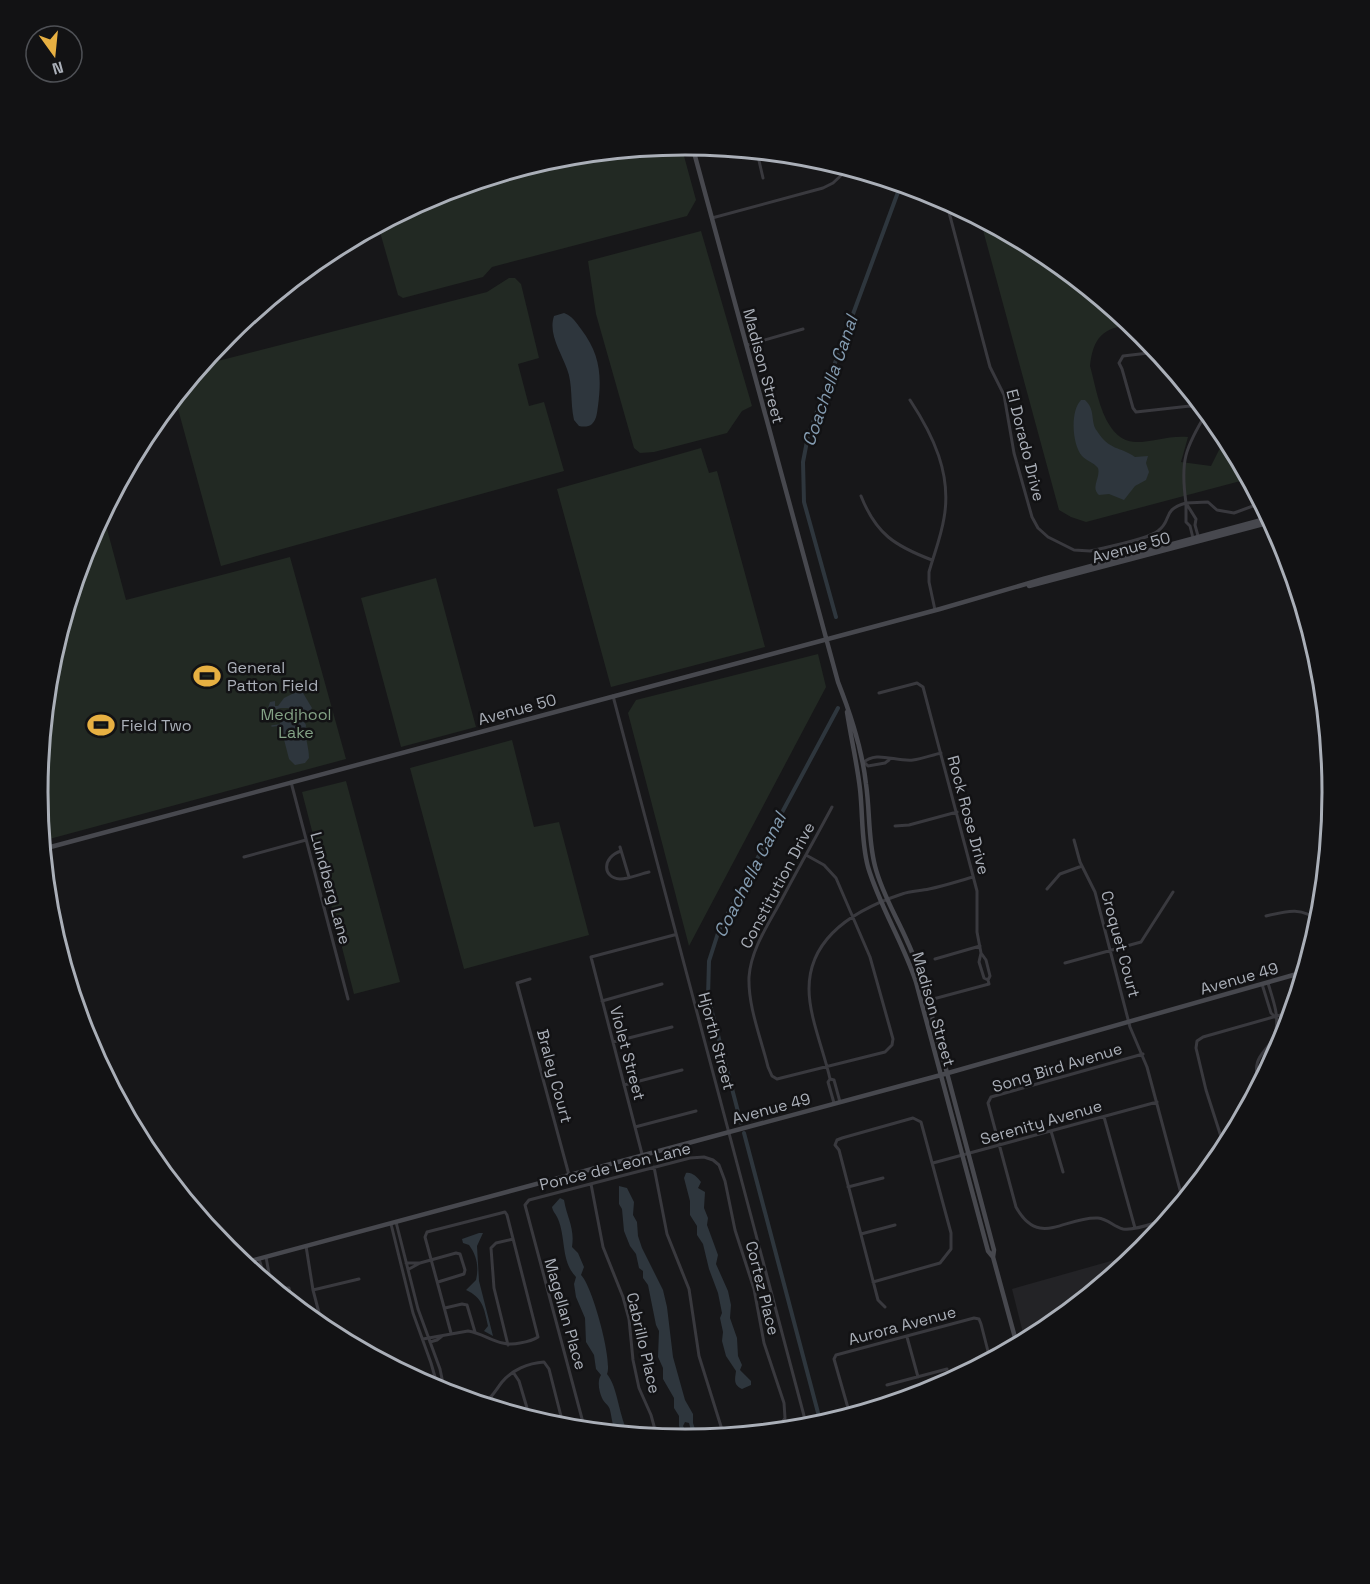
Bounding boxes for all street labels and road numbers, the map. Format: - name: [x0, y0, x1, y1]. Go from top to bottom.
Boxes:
- street label: Madison Street: [738, 306, 789, 426]
- street label: El Dorado Drive: [1001, 387, 1050, 503]
- street label: Avenue 50: [1090, 527, 1173, 568]
- street label: Avenue 50: [476, 689, 559, 730]
- street label: Rock Rose Drive: [943, 753, 995, 877]
- street label: Constitution Drive: [735, 818, 820, 952]
- street label: Lundberg Lane: [305, 830, 356, 947]
- street label: Croquet Court: [1096, 888, 1145, 1000]
- street label: Madison Street: [907, 949, 960, 1069]
- street label: Avenue 49: [1198, 957, 1281, 1000]
- street label: Hjorth Street: [693, 990, 740, 1092]
- street label: Violet Street: [605, 1003, 650, 1103]
- street label: Braley Court: [532, 1027, 577, 1125]
- street label: Song Bird Avenue: [990, 1038, 1125, 1097]
- street label: Avenue 49: [730, 1088, 813, 1129]
- street label: Serenity Avenue: [978, 1095, 1104, 1150]
- street label: Ponce de Leon Lane: [537, 1138, 693, 1195]
- street label: Cortez Place: [741, 1239, 784, 1337]
- street label: Magellan Place: [540, 1256, 591, 1372]
- street label: Cabrillo Place: [622, 1291, 665, 1396]
- street label: Aurora Avenue: [846, 1301, 958, 1350]

